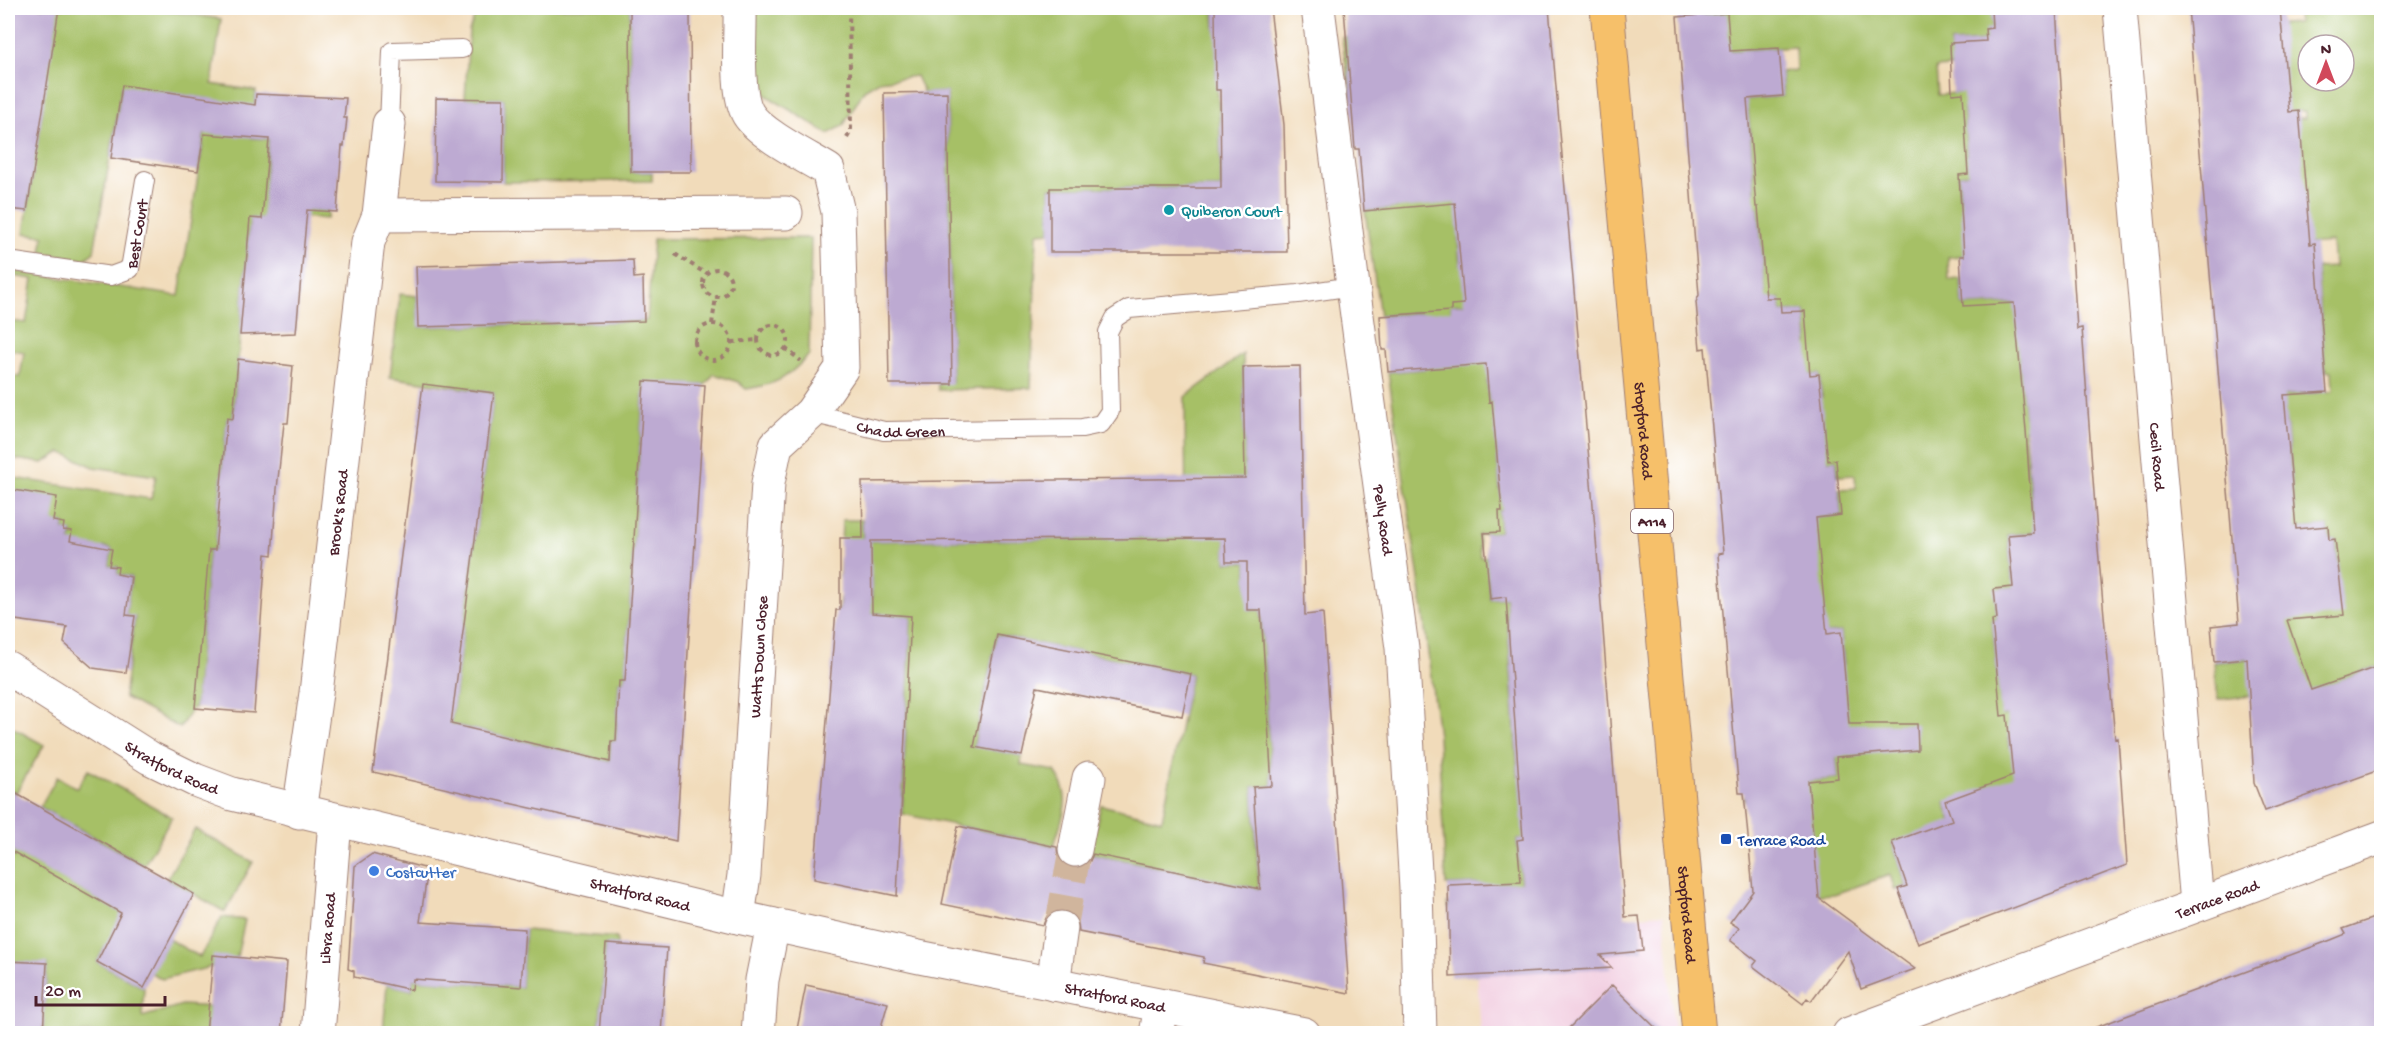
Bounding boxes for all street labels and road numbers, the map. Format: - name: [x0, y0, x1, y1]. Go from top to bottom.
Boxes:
- street label: Best Court: [124, 197, 155, 271]
- street label: Stopford Road: [1628, 381, 1655, 481]
- street label: Chadd Green: [854, 419, 946, 444]
- street label: Cecil Road: [2143, 422, 2168, 493]
- street label: Brook's Road: [326, 467, 355, 558]
- street label: Pelly Road: [1367, 483, 1396, 558]
- road number: A114: [1631, 509, 1673, 533]
- street label: Watts Down Close: [748, 595, 774, 719]
- street label: Stratford Road: [120, 738, 222, 802]
- street label: Stopford Road: [1671, 865, 1699, 966]
- street label: Stratford Road: [588, 875, 693, 918]
- street label: Terrace Road: [2173, 877, 2264, 926]
- street label: Libra Road: [318, 891, 342, 965]
- street label: Stratford Road: [1063, 980, 1168, 1019]

